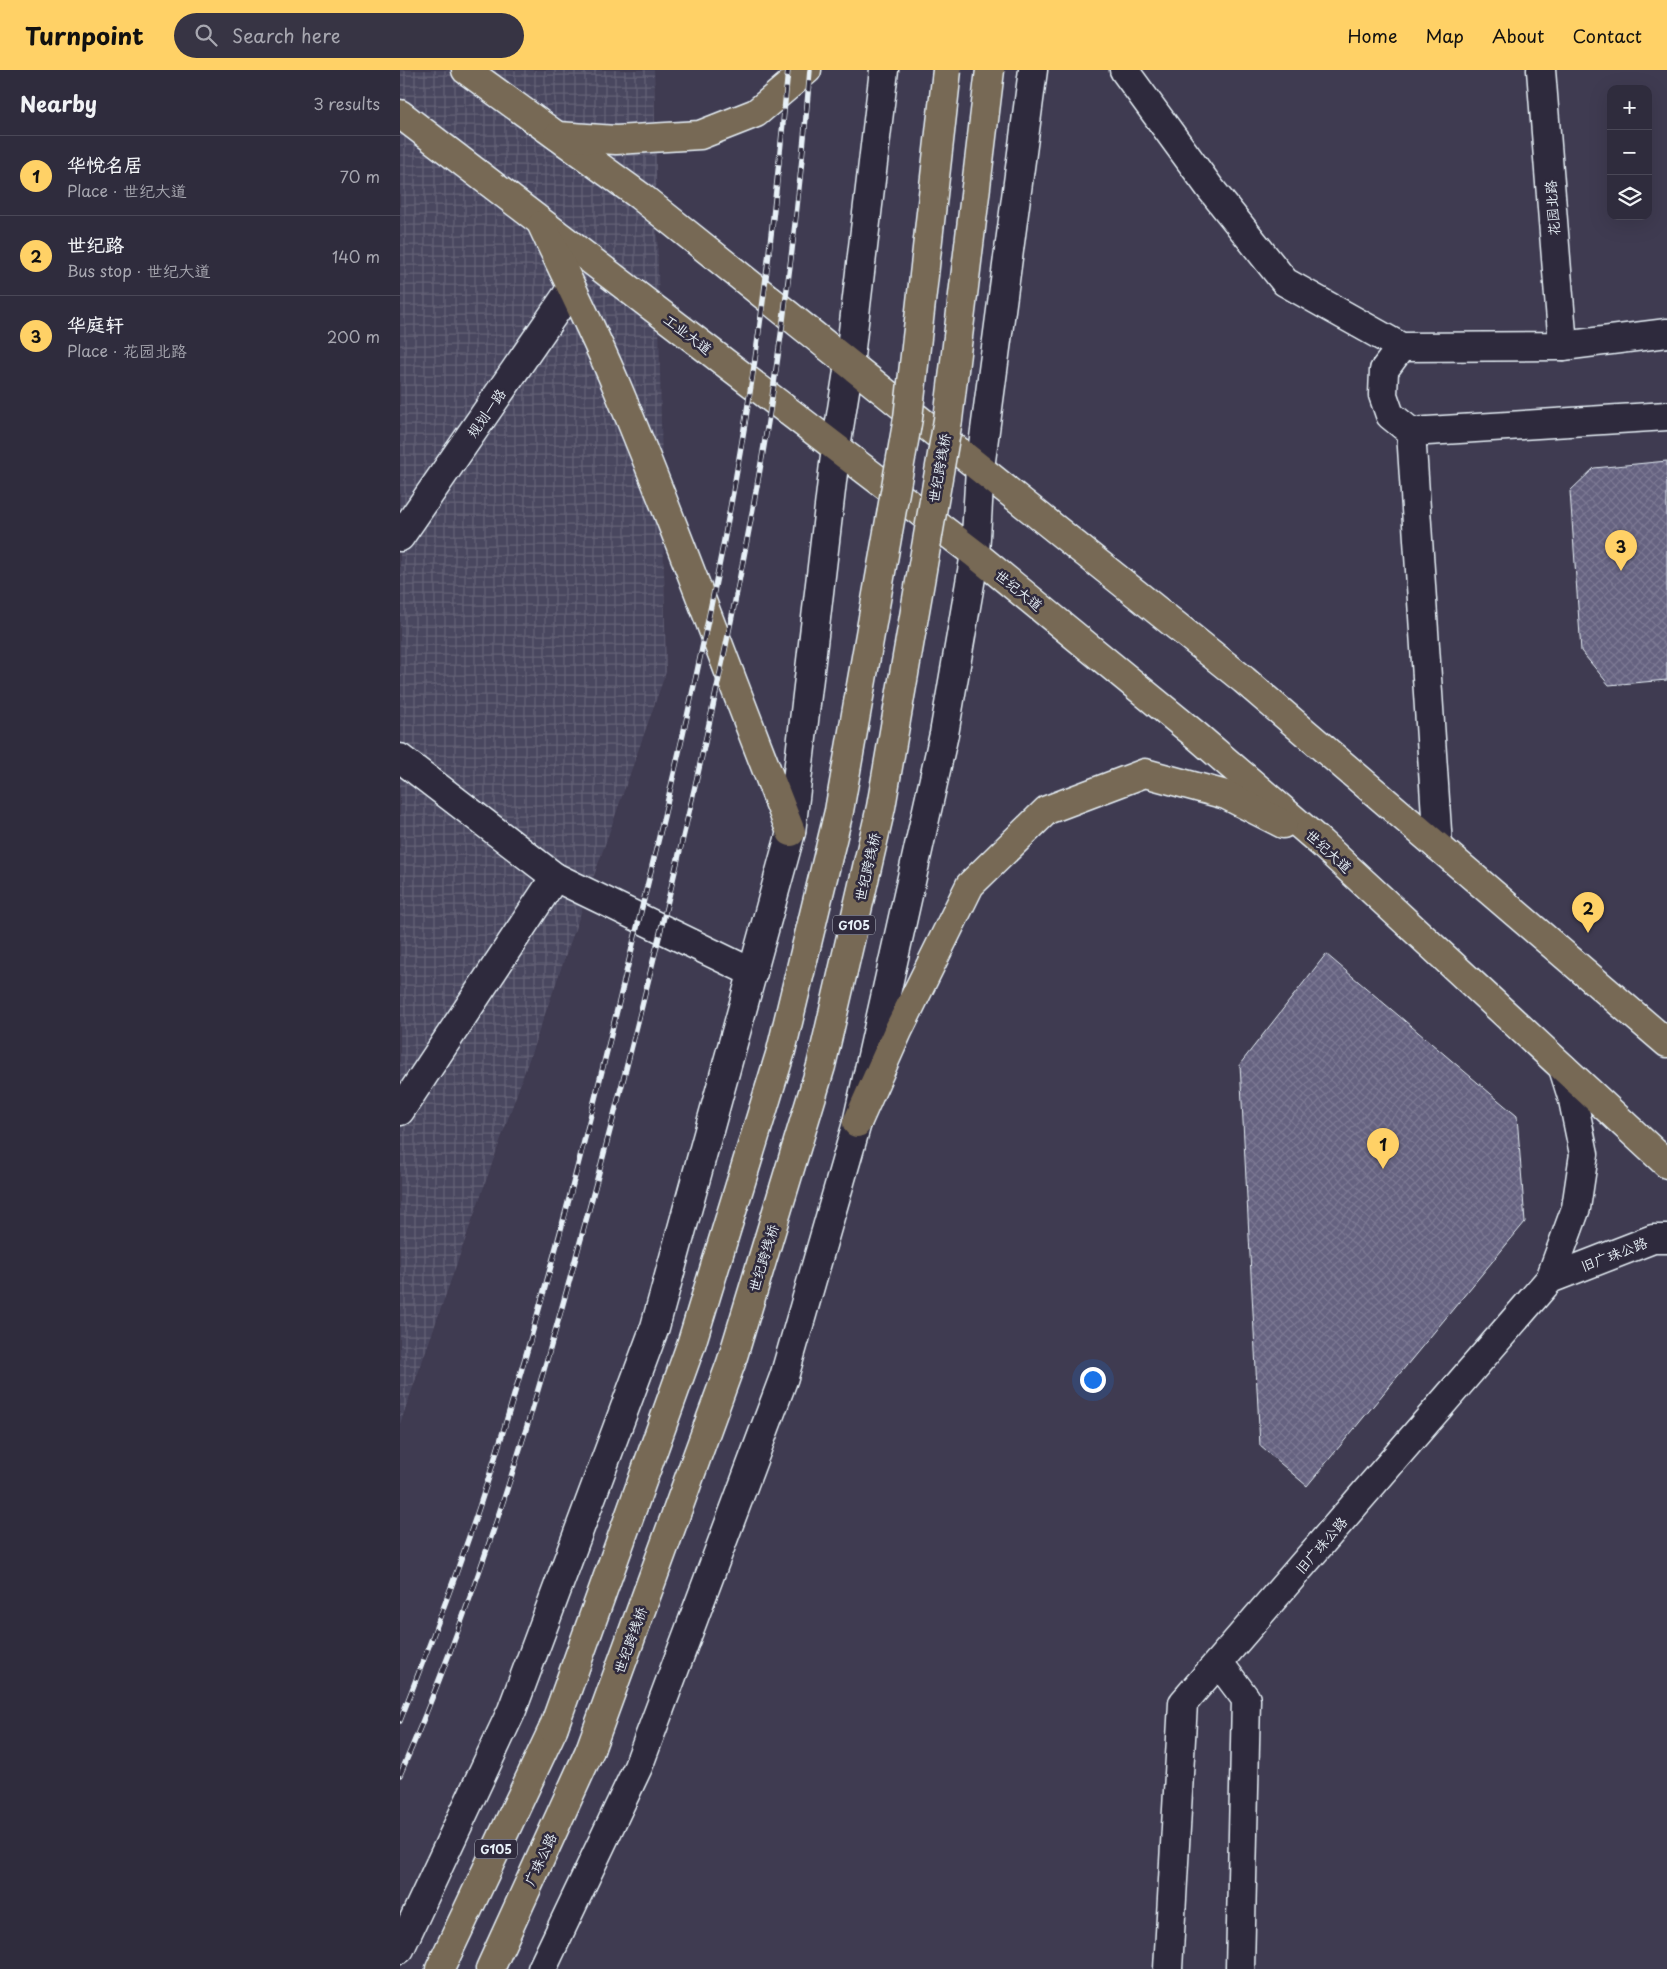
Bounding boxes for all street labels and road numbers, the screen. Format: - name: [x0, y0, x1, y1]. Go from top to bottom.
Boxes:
- street label: 花园北路: [1540, 179, 1564, 237]
- street label: 工业大道: [659, 309, 717, 359]
- street label: 规划一路: [461, 384, 511, 442]
- street label: 世纪跨线桥: [923, 432, 955, 504]
- street label: 世纪大道: [991, 564, 1047, 616]
- street label: 世纪大道: [1301, 824, 1357, 878]
- street label: 世纪跨线桥: [849, 831, 885, 903]
- road number: G105: [833, 916, 875, 934]
- street label: 世纪跨线桥: [743, 1221, 783, 1295]
- street label: 旧广珠公路: [1578, 1232, 1650, 1276]
- street label: 旧广珠公路: [1290, 1512, 1352, 1578]
- street label: 世纪跨线桥: [608, 1604, 652, 1676]
- street label: 广珠公路: [519, 1829, 561, 1889]
- road number: G105: [475, 1840, 517, 1858]

